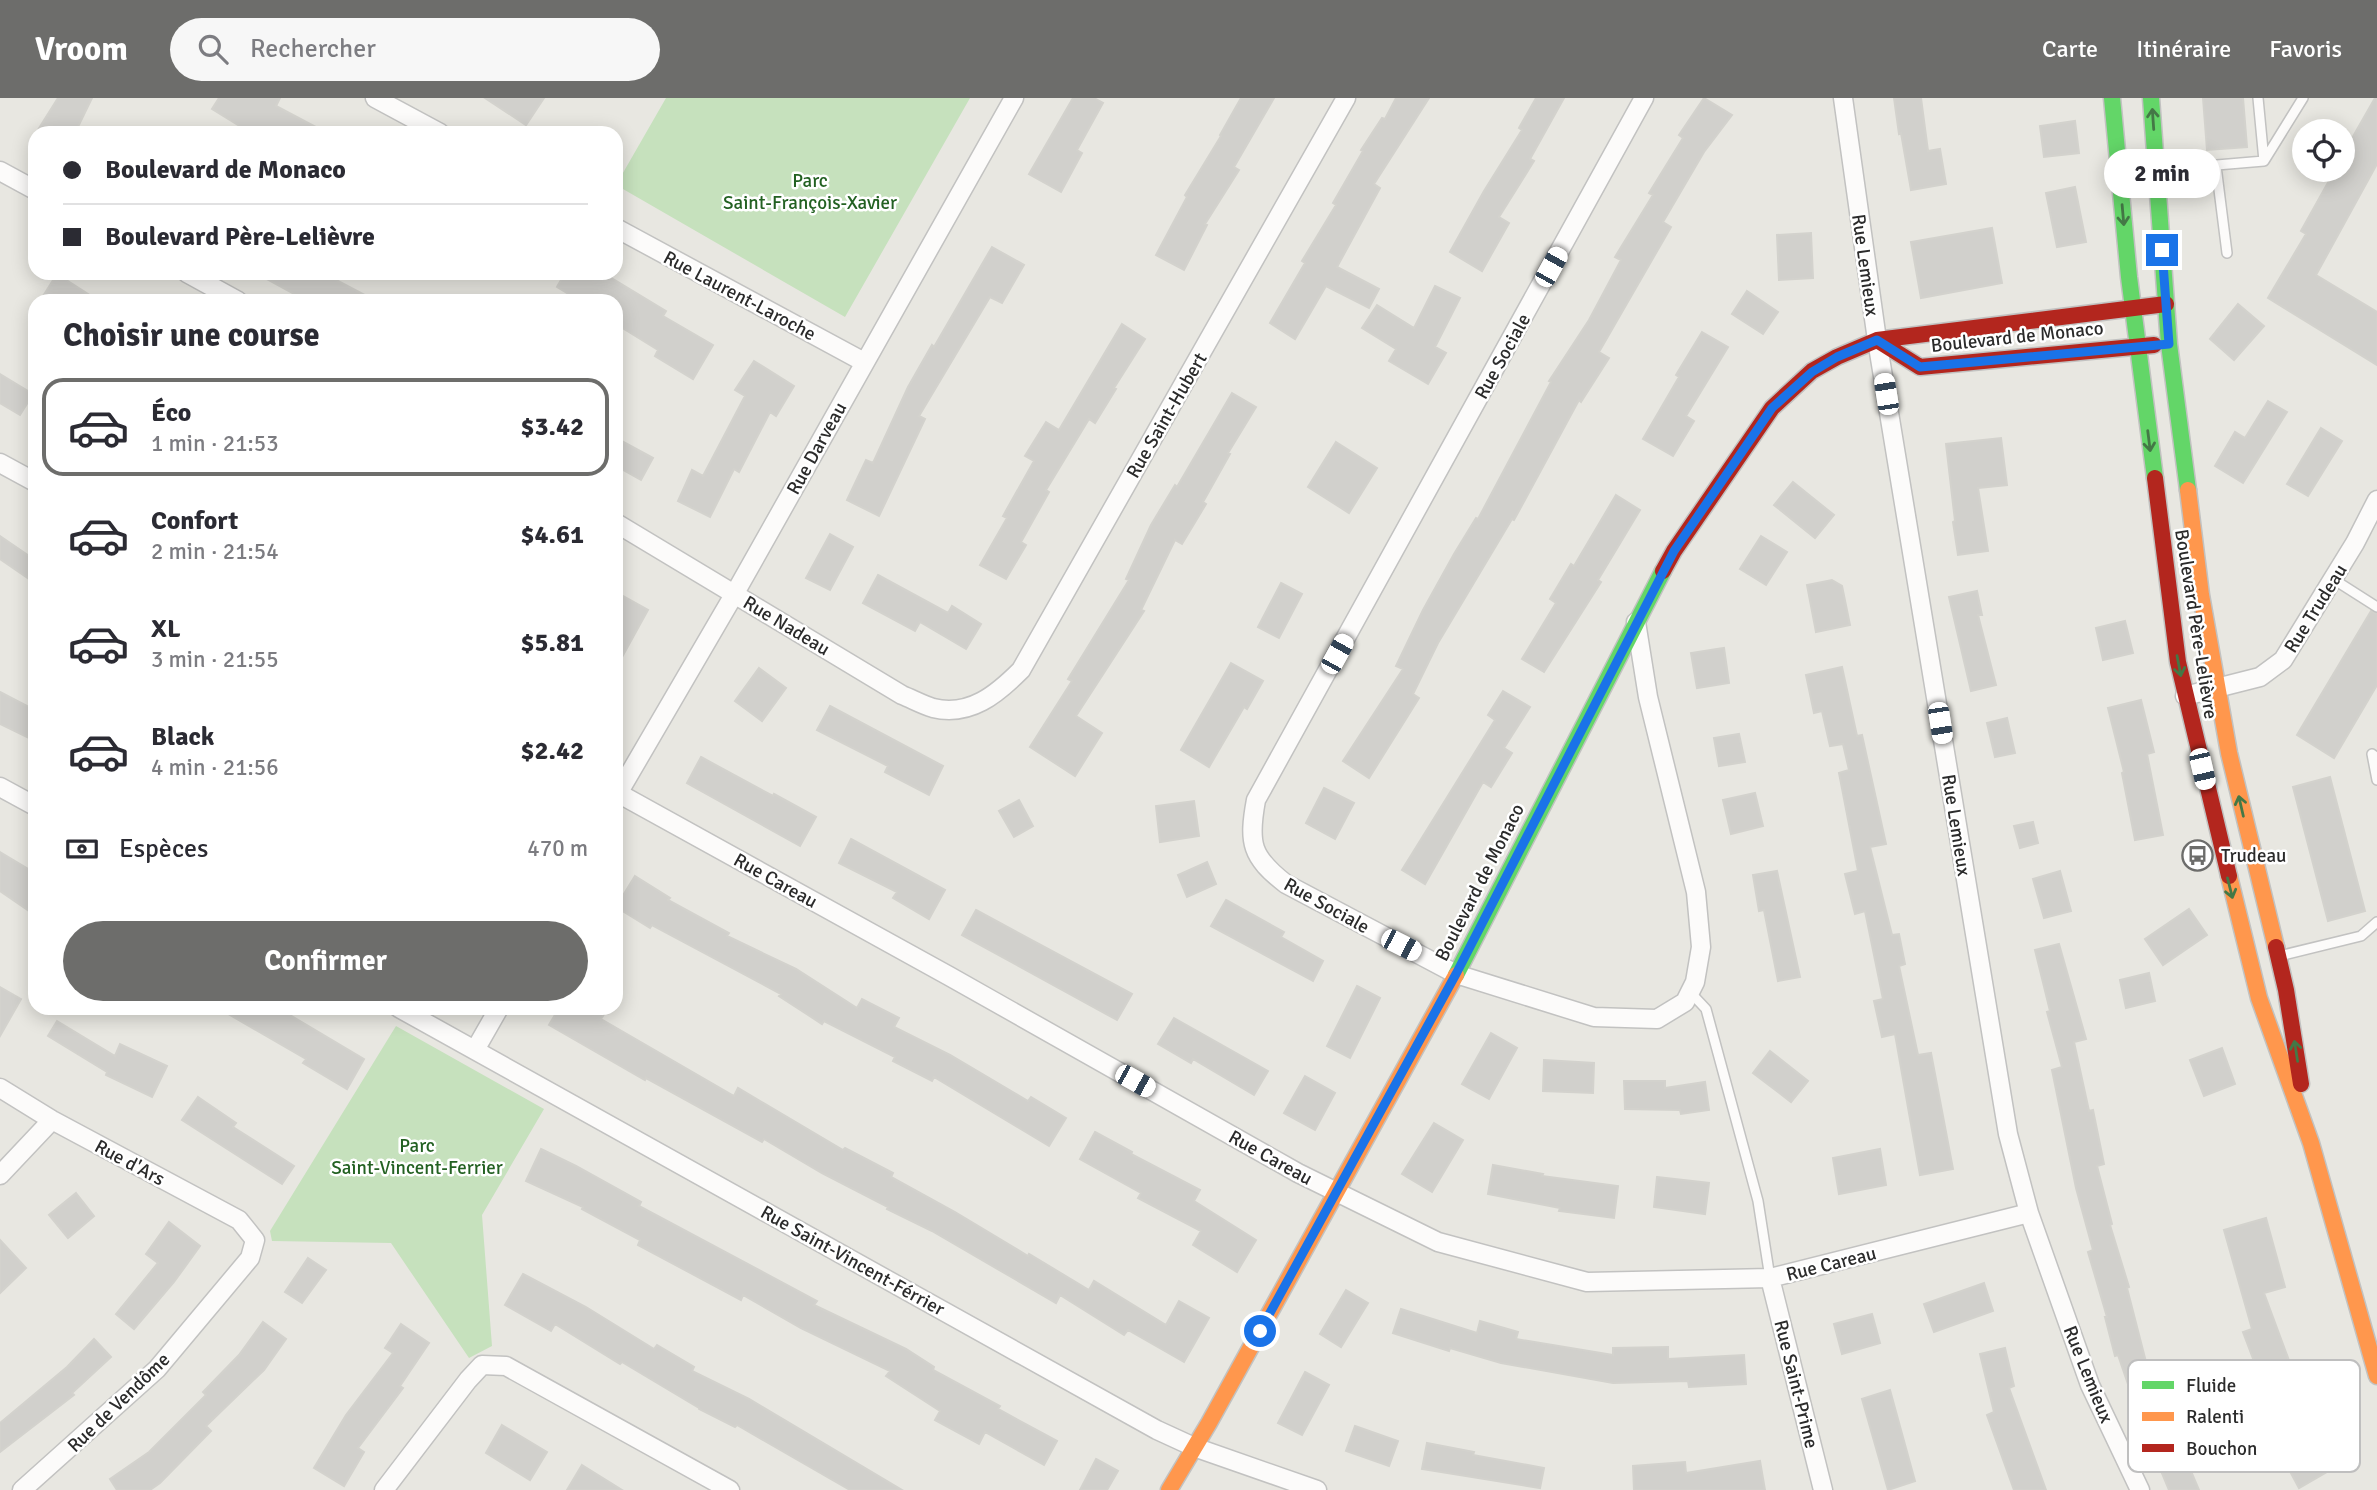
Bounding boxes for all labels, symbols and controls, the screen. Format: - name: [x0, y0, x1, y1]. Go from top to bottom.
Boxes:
- search box: [170, 18, 660, 81]
- text: Vroom: [35, 29, 128, 70]
- icon: search: [194, 30, 232, 68]
- text: Rechercher: [250, 33, 376, 65]
- text: Carte: [2042, 34, 2098, 64]
- text: Itinéraire: [2136, 34, 2231, 64]
- text: Favoris: [2269, 34, 2342, 64]
- one-way arrow: [2146, 108, 2159, 131]
- map controls: [2292, 119, 2355, 182]
- button: locate: [2292, 119, 2355, 182]
- callout: 2 min: [2104, 149, 2220, 198]
- text: Boulevard de Monaco: [105, 154, 346, 186]
- text: 2 min: [2134, 159, 2190, 188]
- park label: Parc Saint-François-Xavier: [723, 169, 897, 215]
- one-way arrow: [2117, 203, 2130, 226]
- street label: Rue Lemieux: [1846, 213, 1884, 318]
- text: Boulevard Père-Lelièvre: [105, 221, 375, 253]
- route end: [2146, 234, 2178, 266]
- car: [1532, 244, 1571, 290]
- street label: Rue Laurent-Laroche: [659, 246, 820, 346]
- street label: Rue Sociale: [1470, 309, 1536, 404]
- text: Choisir une course: [63, 316, 320, 355]
- street label: Boulevard de Monaco: [1930, 316, 2105, 358]
- street label: Rue Saint-Hubert: [1121, 348, 1213, 482]
- car: [1873, 372, 1900, 416]
- icon: car: [67, 396, 130, 459]
- text: Éco: [151, 397, 191, 429]
- street label: Rue Darveau: [782, 398, 852, 499]
- text: $3.42: [520, 411, 584, 443]
- text: 1 min · 21:53: [151, 429, 279, 458]
- one-way arrow: [2143, 429, 2156, 452]
- icon: car: [67, 504, 130, 567]
- text: Confort: [151, 505, 238, 537]
- text: $4.61: [520, 519, 584, 551]
- street label: Boulevard Père-Lelièvre: [2169, 527, 2223, 721]
- text: 2 min · 21:54: [151, 537, 279, 566]
- street label: Rue Trudeau: [2279, 560, 2353, 657]
- street label: Rue Nadeau: [739, 591, 834, 661]
- icon: car: [67, 612, 130, 675]
- text: XL: [151, 613, 181, 645]
- text: $5.81: [520, 627, 584, 659]
- car: [1318, 631, 1357, 677]
- text: 3 min · 21:55: [151, 645, 279, 674]
- one-way arrow: [2173, 654, 2187, 677]
- car: [1927, 701, 1954, 745]
- icon: car: [67, 720, 130, 783]
- text: Black: [151, 721, 214, 753]
- text: $2.42: [520, 735, 584, 767]
- car: [2188, 746, 2217, 792]
- text: 4 min · 21:56: [151, 753, 279, 782]
- street label: Rue Lemieux: [1936, 772, 1976, 878]
- one-way arrow: [2234, 795, 2248, 818]
- street label: Boulevard de Monaco: [1430, 800, 1530, 965]
- icon: cash: [63, 830, 101, 868]
- text: Espèces: [119, 833, 208, 865]
- text: 470 m: [527, 834, 588, 863]
- bus stop icon: Trudeau: [2181, 838, 2215, 872]
- place label: Trudeau: [2221, 844, 2286, 868]
- street label: Rue Careau: [729, 848, 822, 914]
- street label: Rue Sociale: [1279, 873, 1374, 939]
- one-way arrow: [2224, 876, 2237, 899]
- button: Confirmer: [63, 921, 588, 1001]
- car: [1378, 926, 1425, 964]
- one-way arrow: [2289, 1041, 2302, 1063]
- car: [1112, 1062, 1159, 1100]
- street label: Rue Careau: [1224, 1125, 1317, 1191]
- street label: Rue d'Ars: [90, 1134, 169, 1191]
- park label: Parc Saint-Vincent-Ferrier: [331, 1134, 503, 1180]
- street label: Rue Saint-Vincent-Férrier: [756, 1200, 949, 1321]
- street label: Rue Careau: [1784, 1241, 1879, 1287]
- route start: [1244, 1315, 1276, 1347]
- street label: Rue Saint-Prime: [1768, 1317, 1824, 1451]
- street label: Rue Lemieux: [2058, 1322, 2119, 1427]
- street label: Rue de Vendôme: [62, 1348, 175, 1458]
- legend: [2128, 1360, 2360, 1472]
- text: Fluide: [2186, 1374, 2236, 1398]
- text: Ralenti: [2186, 1405, 2244, 1429]
- text: Bouchon: [2186, 1437, 2257, 1461]

